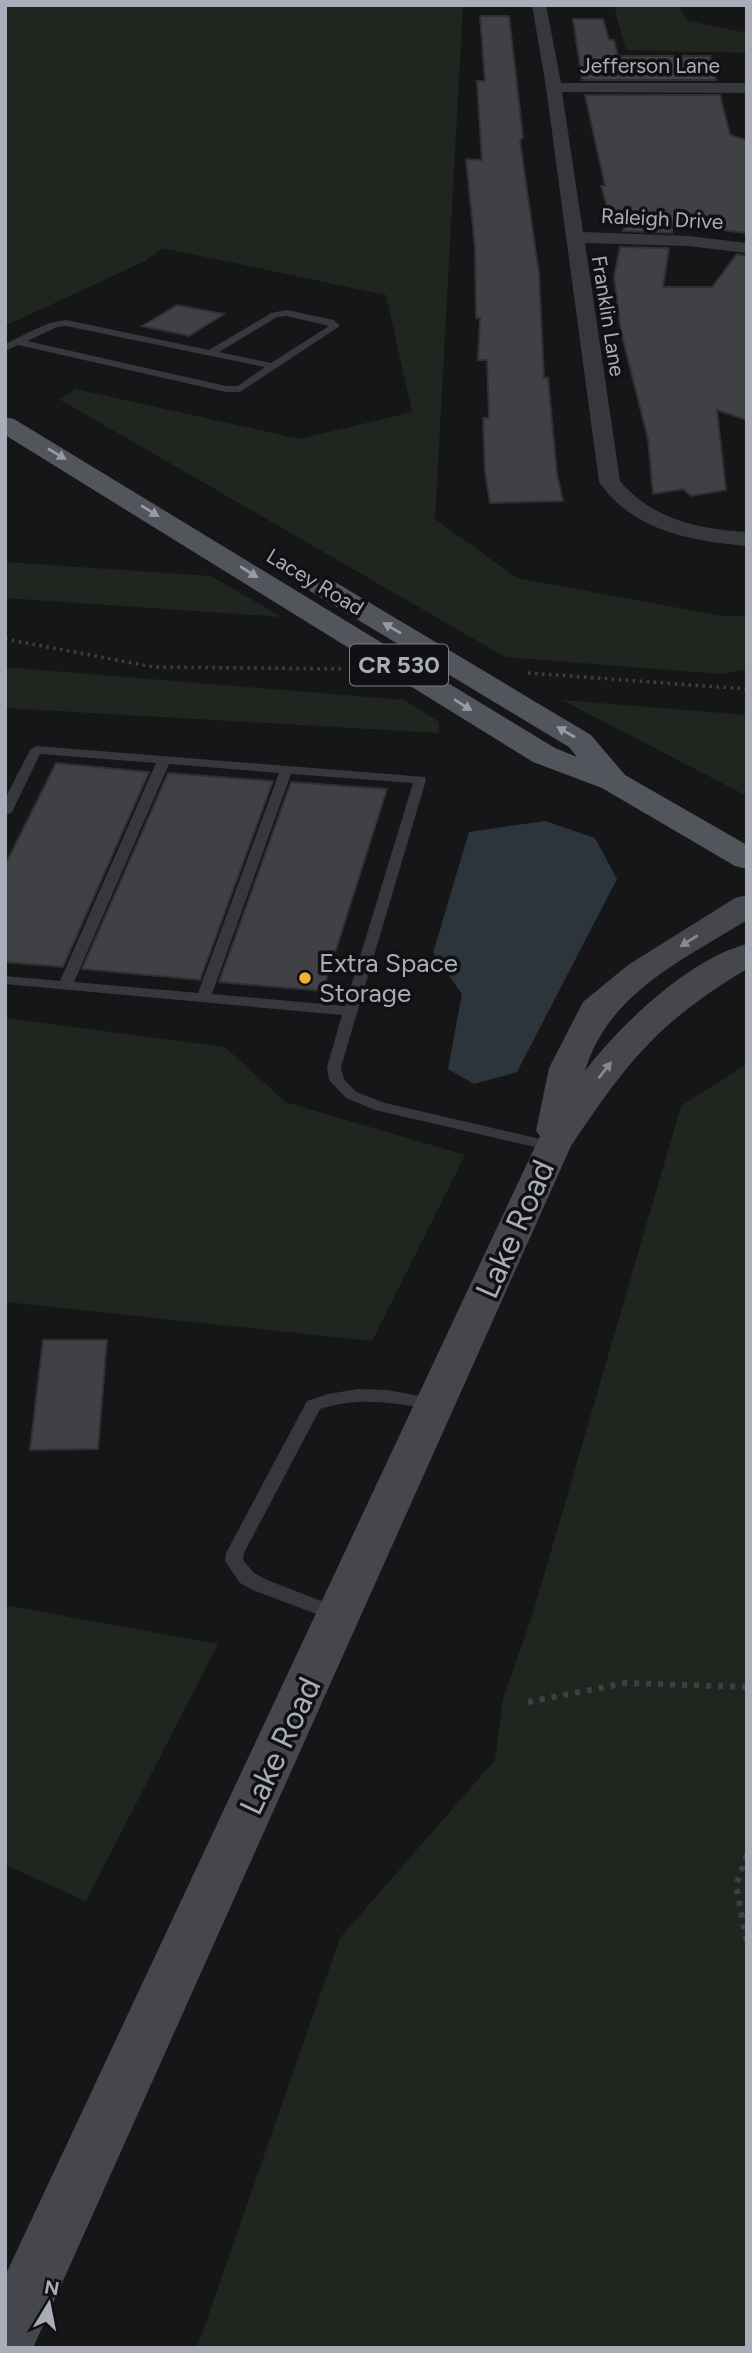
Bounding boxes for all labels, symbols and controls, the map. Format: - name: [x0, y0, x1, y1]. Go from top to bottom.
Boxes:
- street label: Jefferson Lane: [580, 53, 720, 78]
- street label: Raleigh Drive: [600, 203, 724, 234]
- street label: Franklin Lane: [587, 254, 630, 378]
- one-way arrow: [48, 448, 67, 460]
- one-way arrow: [141, 504, 160, 517]
- street label: Lacey Road: [262, 543, 368, 620]
- one-way arrow: [240, 566, 259, 579]
- one-way arrow: [382, 622, 401, 634]
- road number: CR 530: [350, 644, 448, 686]
- one-way arrow: [454, 699, 473, 712]
- one-way arrow: [557, 726, 576, 739]
- one-way arrow: [679, 935, 698, 948]
- place label: Extra Space Storage: [319, 947, 458, 1009]
- marker: Extra Space Storage: [297, 970, 313, 986]
- one-way arrow: [598, 1062, 613, 1080]
- street label: Lake Road: [468, 1154, 562, 1304]
- street label: Lake Road: [232, 1671, 328, 1821]
- north arrow: [14, 2269, 84, 2339]
- text: N: [43, 2275, 61, 2300]

